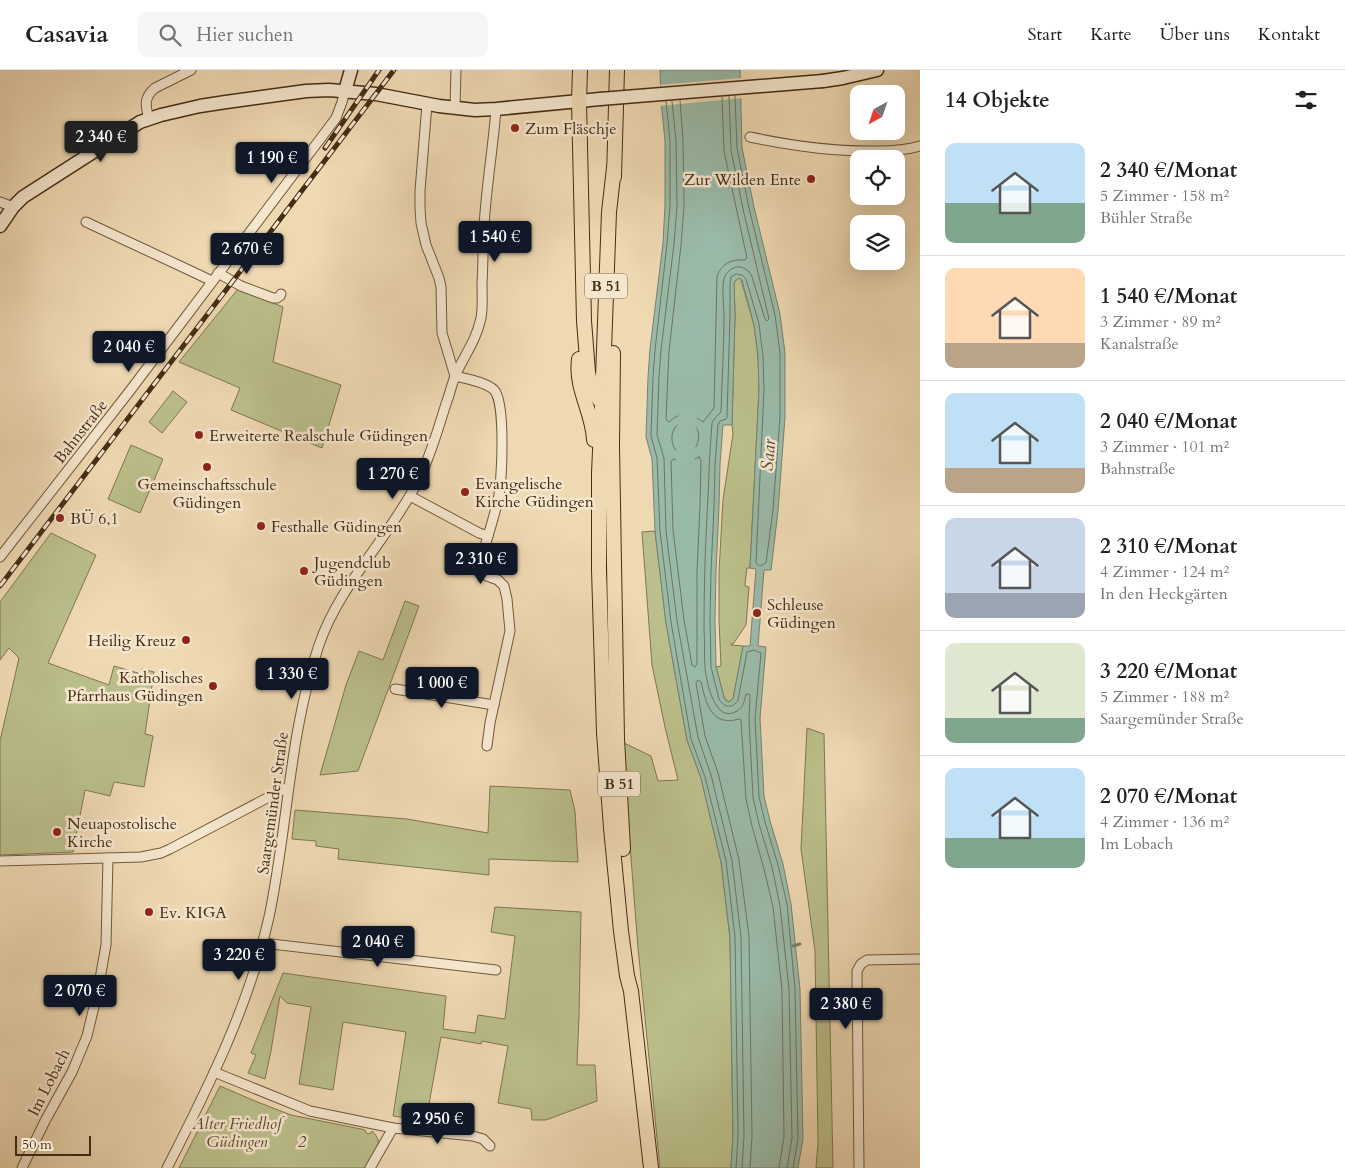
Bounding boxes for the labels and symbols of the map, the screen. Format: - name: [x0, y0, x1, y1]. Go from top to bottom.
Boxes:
- north arrow: [850, 85, 905, 140]
- place label: Zum Fläschje: [525, 118, 616, 140]
- pin: 2 340 €: [55, 121, 147, 163]
- marker: Zum Fläschje: [509, 122, 521, 134]
- pin: 1 190 €: [226, 142, 318, 184]
- place label: Zur Wilden Ente: [684, 169, 801, 191]
- marker: Zur Wilden Ente: [805, 173, 817, 185]
- pin: 1 540 €: [449, 220, 541, 263]
- pin: 2 670 €: [201, 232, 293, 275]
- road number: B 51: [585, 274, 627, 298]
- pin: 2 040 €: [83, 330, 175, 373]
- street label: Bahnstraße: [49, 395, 113, 468]
- place label: Erweiterte Realschule Güdingen: [209, 425, 428, 447]
- marker: Erweiterte Realschule Güdingen: [193, 429, 205, 441]
- water label: Saar: [755, 437, 782, 472]
- pin: 1 270 €: [347, 458, 439, 500]
- marker: Gemeinschaftsschule Güdingen: [201, 461, 213, 473]
- place label: Evangelische Kirche Güdingen: [475, 473, 594, 513]
- place label: Gemeinschaftsschule Güdingen: [137, 474, 277, 514]
- marker: Evangelische Kirche Güdingen: [459, 486, 471, 498]
- place label: BÜ 6,1: [70, 508, 119, 530]
- marker: BÜ 6,1: [54, 512, 66, 524]
- place label: Festhalle Güdingen: [271, 516, 402, 538]
- marker: Festhalle Güdingen: [255, 520, 267, 532]
- pin: 2 310 €: [435, 542, 527, 585]
- place label: Jugendclub Güdingen: [312, 552, 391, 592]
- marker: Jugendclub Güdingen: [298, 565, 310, 577]
- place label: Schleuse Güdingen: [767, 594, 836, 634]
- marker: Schleuse Güdingen: [751, 607, 763, 619]
- place label: Heilig Kreuz: [88, 630, 176, 652]
- marker: Heilig Kreuz: [180, 634, 192, 646]
- pin: 1 330 €: [246, 658, 338, 700]
- pin: 1 000 €: [396, 666, 488, 709]
- place label: Katholisches Pfarrhaus Güdingen: [67, 667, 203, 707]
- marker: Katholisches Pfarrhaus Güdingen: [207, 680, 219, 692]
- street label: Saargemünder Straße: [252, 730, 294, 876]
- road number: B 51: [598, 772, 640, 796]
- place label: Neuapostolische Kirche: [67, 813, 177, 853]
- marker: Neuapostolische Kirche: [51, 826, 63, 838]
- place label: Ev. KIGA: [159, 902, 227, 924]
- marker: Ev. KIGA: [143, 906, 155, 918]
- pin: 2 040 €: [332, 926, 424, 968]
- pin: 3 220 €: [193, 938, 285, 981]
- pin: 2 070 €: [34, 974, 126, 1017]
- pin: 2 380 €: [800, 988, 892, 1030]
- street label: Im Lobach: [22, 1045, 75, 1120]
- pin: 2 950 €: [392, 1102, 484, 1145]
- park label: Alter Friedhof Güdingen: [191, 1113, 285, 1153]
- park label: 2: [297, 1131, 307, 1153]
- scale bar: [15, 1133, 91, 1156]

